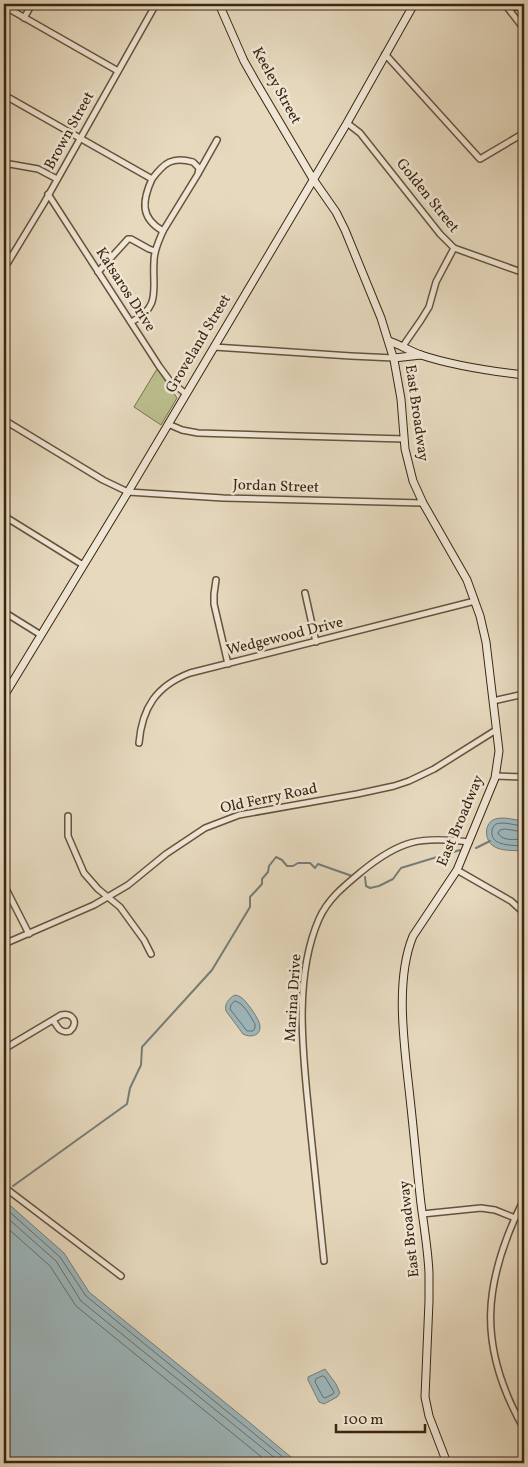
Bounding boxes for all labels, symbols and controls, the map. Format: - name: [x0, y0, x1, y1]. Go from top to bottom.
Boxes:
- street label: Keeley Street: [246, 44, 306, 128]
- street label: Brown Street: [40, 88, 100, 174]
- street label: Golden Street: [390, 154, 464, 238]
- street label: Katsaros Drive: [90, 244, 160, 336]
- street label: Groveland Street: [161, 291, 237, 397]
- street label: East Broadway: [399, 363, 433, 463]
- street label: Jordan Street: [232, 475, 320, 499]
- street label: Wedgewood Drive: [224, 612, 346, 662]
- street label: East Broadway: [432, 772, 490, 870]
- street label: Old Ferry Road: [218, 778, 320, 820]
- street label: Marina Drive: [280, 953, 308, 1043]
- street label: East Broadway: [394, 1179, 426, 1279]
- scale bar: [336, 1402, 424, 1434]
- text: 100 m: [343, 1410, 383, 1431]

